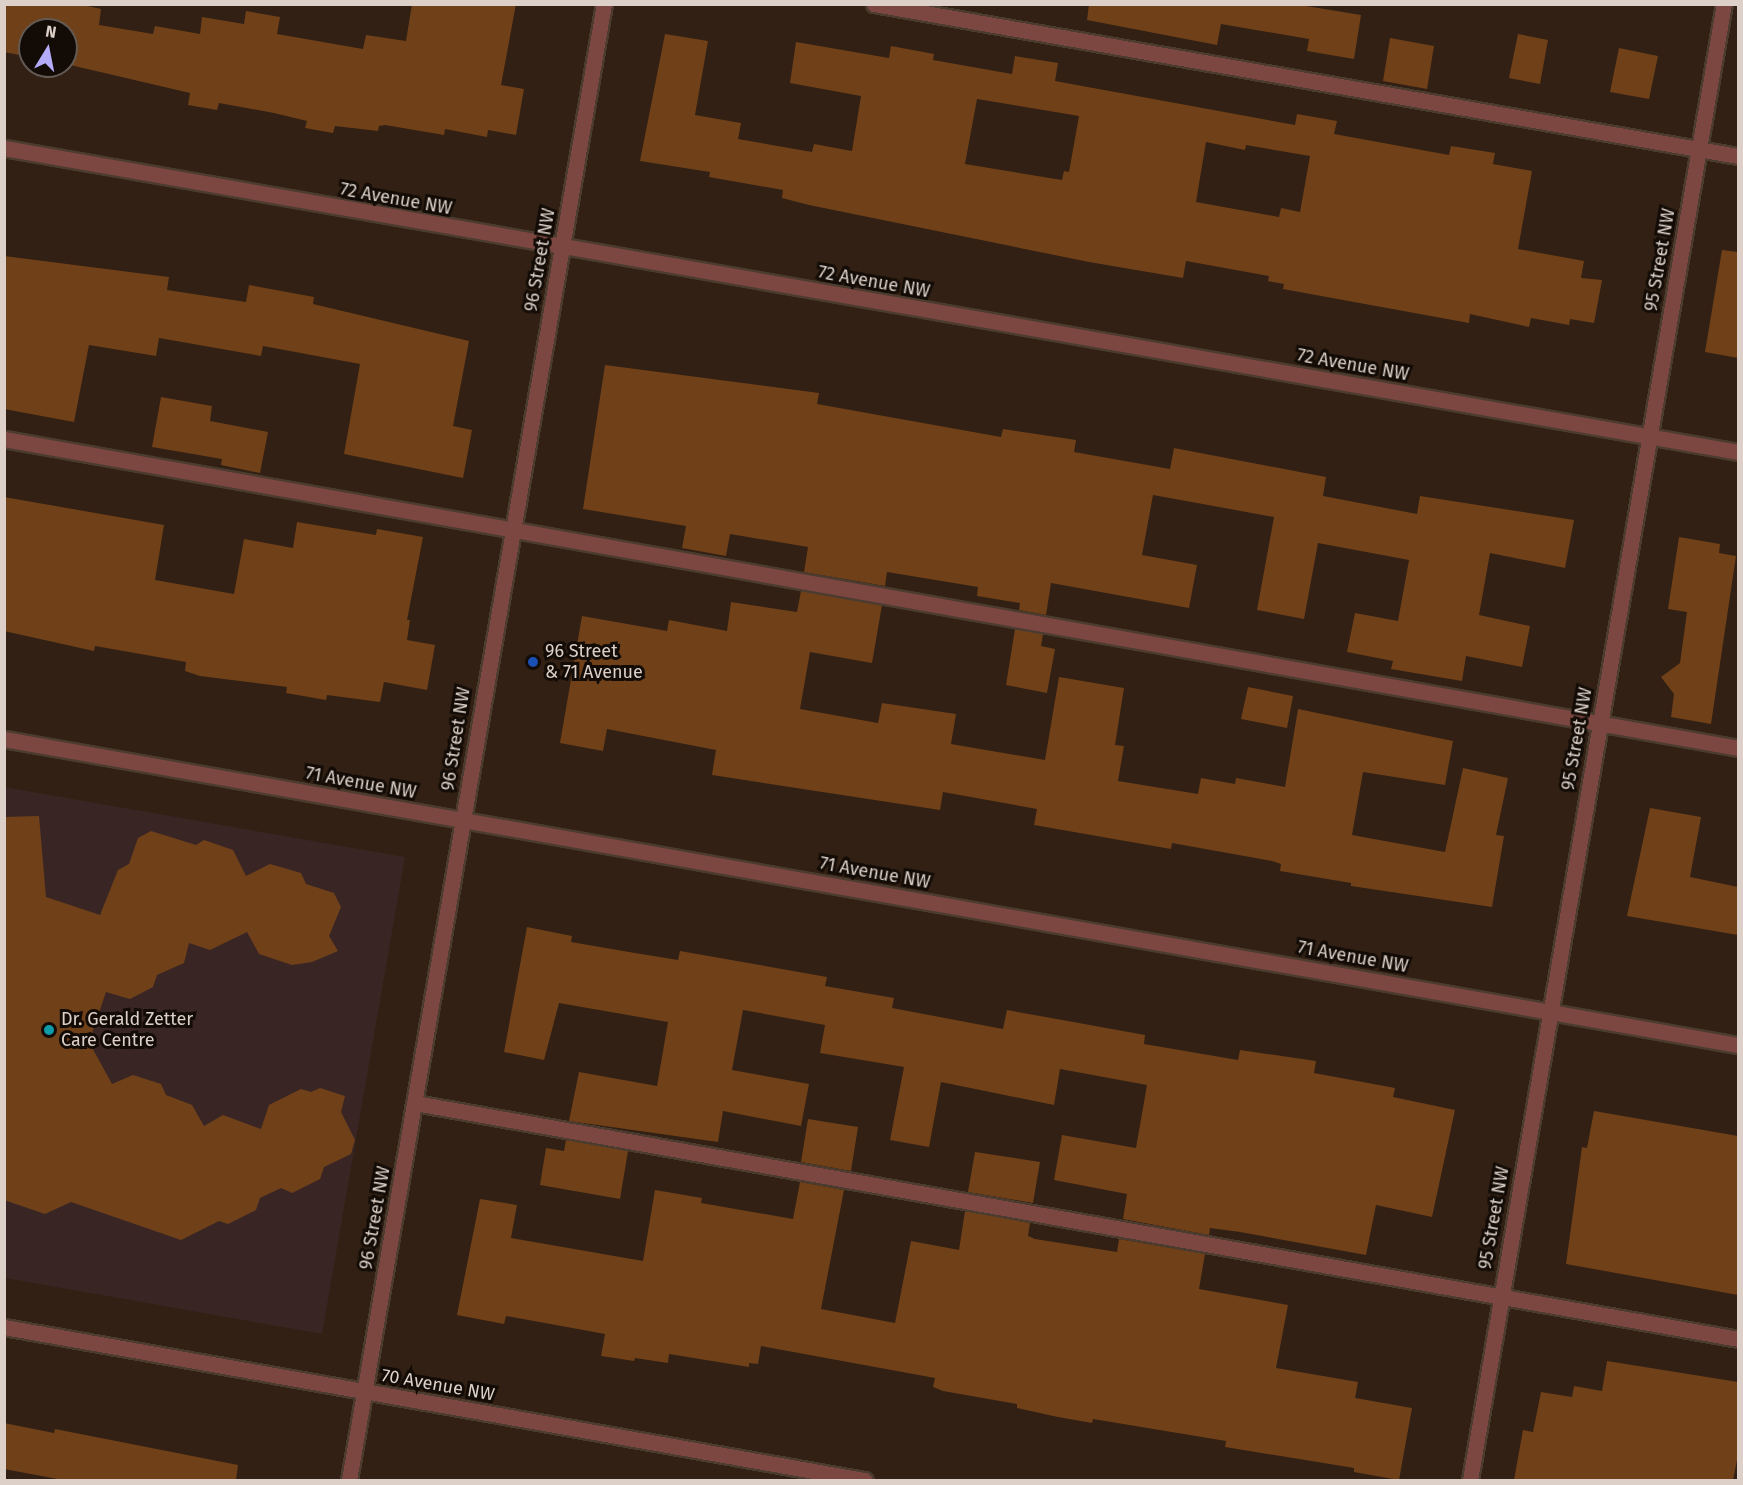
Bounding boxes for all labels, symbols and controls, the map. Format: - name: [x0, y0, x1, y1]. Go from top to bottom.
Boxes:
- north arrow: [18, 18, 78, 78]
- text: N: [44, 21, 58, 42]
- street label: 72 Avenue NW: [338, 179, 454, 219]
- street label: 96 Street NW: [520, 207, 560, 313]
- street label: 95 Street NW: [1640, 207, 1680, 313]
- street label: 72 Avenue NW: [816, 262, 932, 302]
- street label: 72 Avenue NW: [1295, 345, 1411, 385]
- place label: 96 Street & 71 Avenue: [545, 641, 643, 684]
- marker: 96 Street & 71 Avenue: [526, 655, 540, 669]
- street label: 96 Street NW: [437, 686, 475, 792]
- street label: 95 Street NW: [1557, 686, 1597, 792]
- street label: 71 Avenue NW: [304, 763, 418, 803]
- street label: 71 Avenue NW: [818, 853, 932, 893]
- street label: 71 Avenue NW: [1296, 937, 1410, 977]
- place label: Dr. Gerald Zetter Care Centre: [61, 1009, 193, 1052]
- marker: Dr. Gerald Zetter Care Centre: [42, 1023, 56, 1037]
- street label: 96 Street NW: [355, 1165, 395, 1271]
- street label: 95 Street NW: [1474, 1165, 1514, 1271]
- street label: 70 Avenue NW: [380, 1364, 496, 1406]

